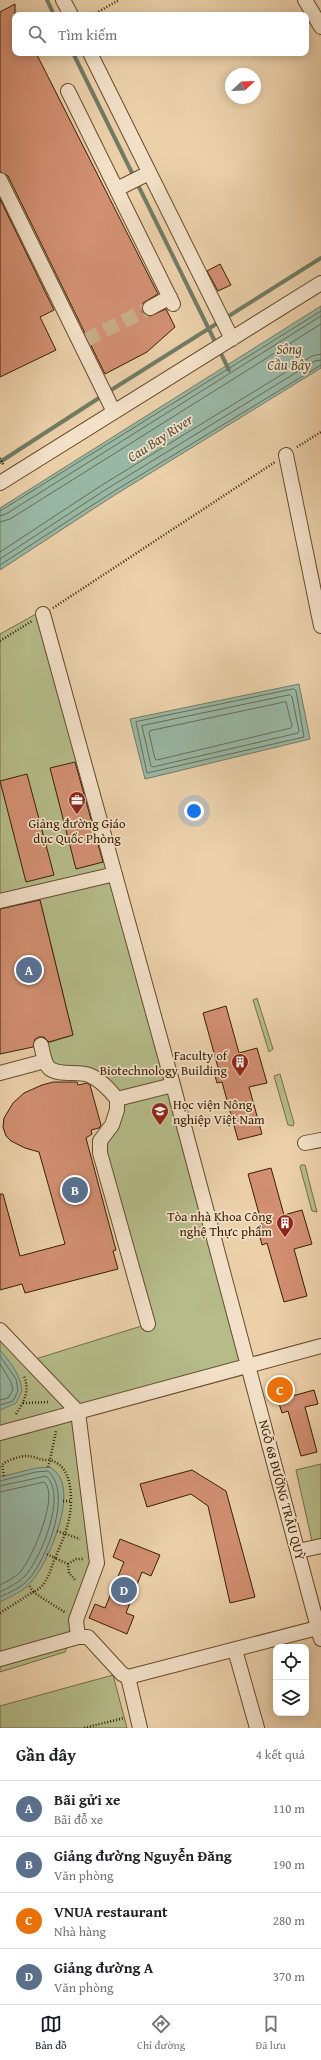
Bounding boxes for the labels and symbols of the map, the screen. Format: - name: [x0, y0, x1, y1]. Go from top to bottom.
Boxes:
- north arrow: [225, 68, 261, 104]
- water label: Sông Cầu Bây: [267, 339, 311, 375]
- water label: Cau Bay River: [123, 409, 197, 467]
- office icon: Giảng đường Giáo dục Quốc Phòng: [67, 790, 87, 815]
- your location: [184, 801, 204, 821]
- place label: Giảng đường Giáo dục Quốc Phòng: [28, 814, 126, 848]
- pin: A: [16, 955, 42, 985]
- place label: Faculty of Biotechnology Building: [100, 1046, 229, 1080]
- building icon: Faculty of Biotechnology Building: [230, 1052, 250, 1077]
- place label: Học viện Nông nghiệp Việt Nam: [173, 1095, 265, 1129]
- school or university icon: Học viện Nông nghiệp Việt Nam: [150, 1101, 170, 1126]
- pin: B: [62, 1175, 88, 1205]
- place label: Tòa nhà Khoa Công nghệ Thực phẩm: [167, 1207, 273, 1241]
- building icon: Tòa nhà Khoa Công nghệ Thực phẩm: [275, 1213, 295, 1238]
- pin: C: [267, 1375, 293, 1405]
- street label: NGÕ 68 ĐƯỜNG TRÂU QUỲ: [254, 1418, 310, 1562]
- pin: D: [111, 1575, 137, 1605]

